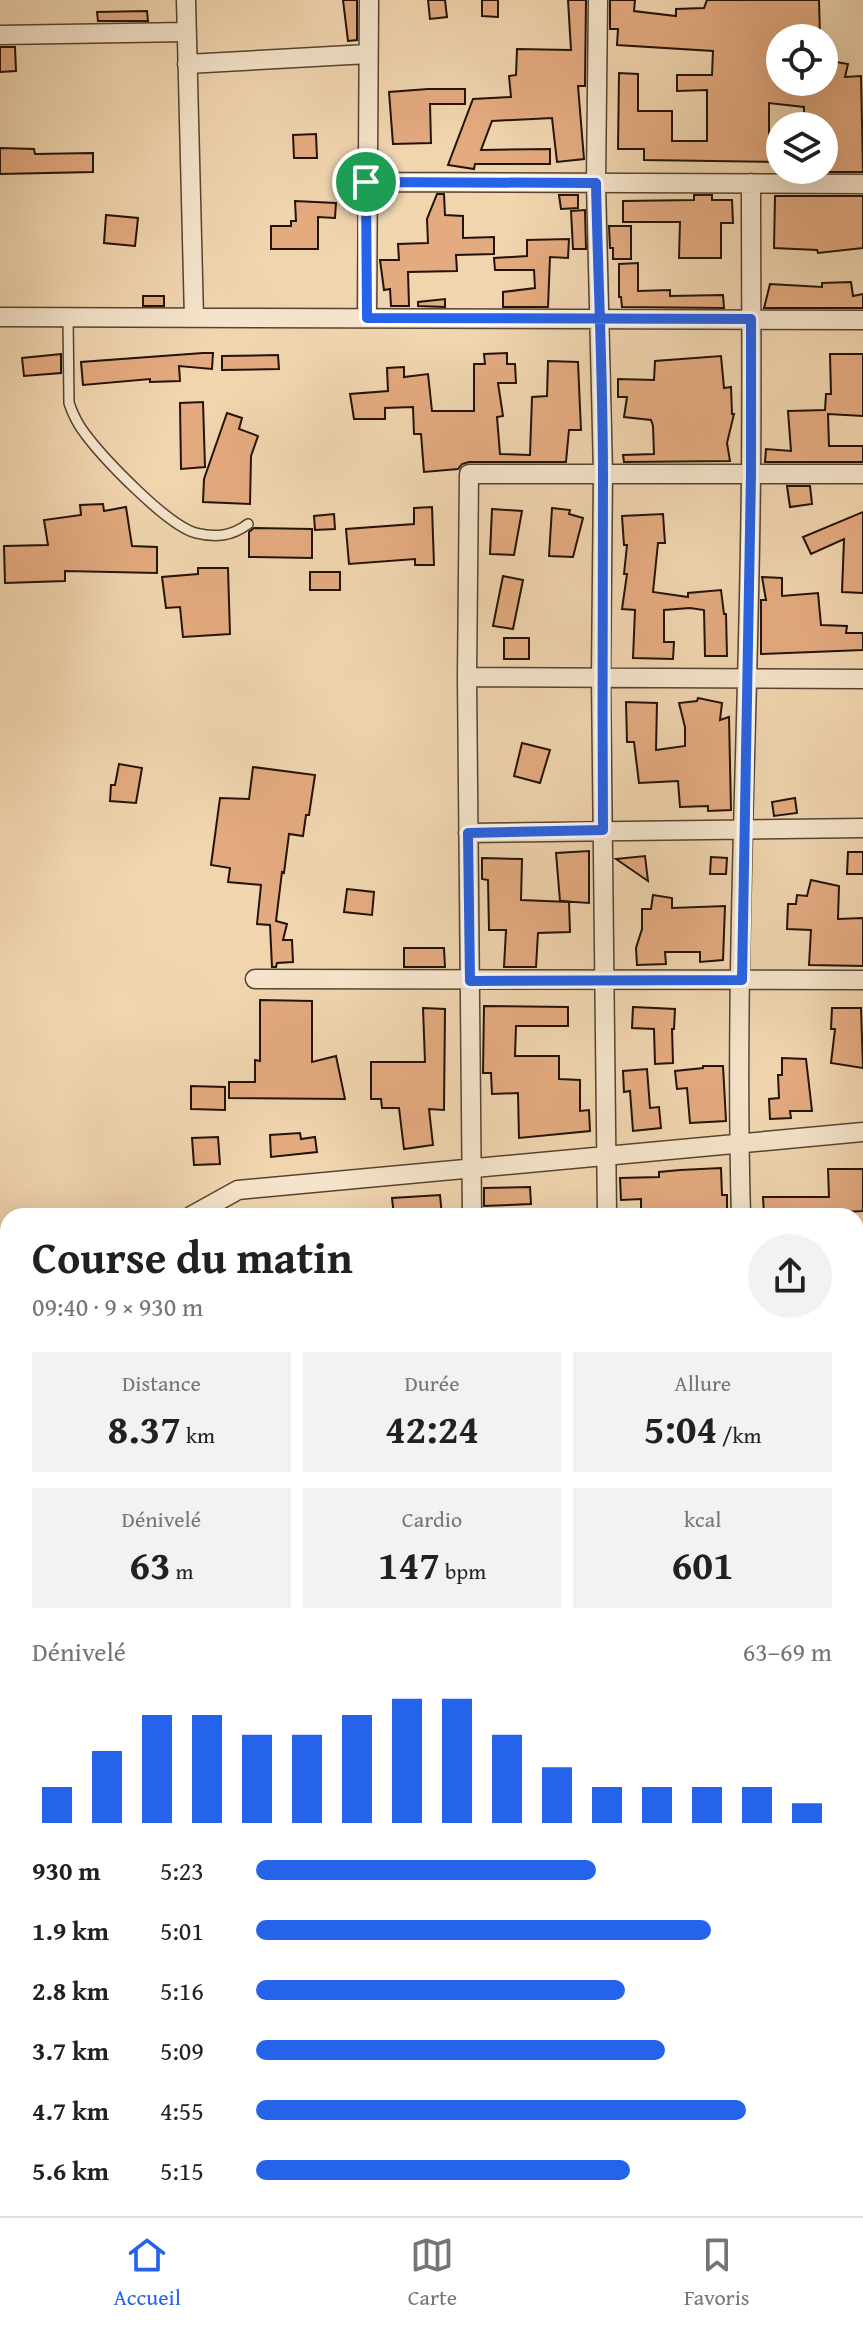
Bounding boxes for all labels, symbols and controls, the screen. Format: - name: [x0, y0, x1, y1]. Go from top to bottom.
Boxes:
- map controls: [766, 24, 838, 184]
- button: locate: [766, 24, 838, 96]
- button: layers: [766, 112, 838, 184]
- pin: [332, 148, 400, 216]
- icon: arrive: [344, 160, 388, 204]
- text: Course du matin: [32, 1225, 353, 1289]
- button: share: [748, 1234, 832, 1318]
- text: 09:40 · 9 × 930 m: [32, 1287, 203, 1326]
- text: Distance: [122, 1367, 201, 1399]
- text: Durée: [405, 1367, 459, 1399]
- text: Allure: [674, 1367, 731, 1399]
- text: 8.37: [108, 1399, 181, 1458]
- text: 42:24: [385, 1399, 479, 1458]
- text: 5:04: [644, 1399, 717, 1458]
- text: km: [181, 1419, 215, 1451]
- text: /km: [717, 1419, 762, 1451]
- text: Dénivelé: [122, 1503, 201, 1535]
- text: Cardio: [402, 1503, 462, 1535]
- text: kcal: [684, 1503, 721, 1535]
- text: 63: [129, 1535, 171, 1594]
- text: 147: [378, 1535, 440, 1594]
- text: 601: [672, 1535, 734, 1594]
- text: m: [171, 1555, 193, 1587]
- text: bpm: [440, 1555, 486, 1587]
- text: Dénivelé: [32, 1632, 126, 1671]
- text: 63–69 m: [743, 1632, 832, 1671]
- text: 930 m: [32, 1851, 100, 1890]
- text: 5:23: [160, 1851, 204, 1890]
- text: 1.9 km: [32, 1911, 109, 1950]
- text: 5:01: [160, 1911, 204, 1950]
- text: 2.8 km: [32, 1971, 109, 2010]
- text: 5:16: [160, 1971, 204, 2010]
- text: 3.7 km: [32, 2031, 109, 2070]
- text: 5:09: [160, 2031, 204, 2070]
- text: 4.7 km: [32, 2091, 109, 2130]
- text: 4:55: [160, 2091, 204, 2130]
- text: 5.6 km: [32, 2151, 109, 2190]
- text: 5:15: [160, 2151, 204, 2190]
- tab: Accueil: [113, 2233, 181, 2313]
- tab: Carte: [408, 2233, 457, 2313]
- tab: Favoris: [684, 2233, 750, 2313]

